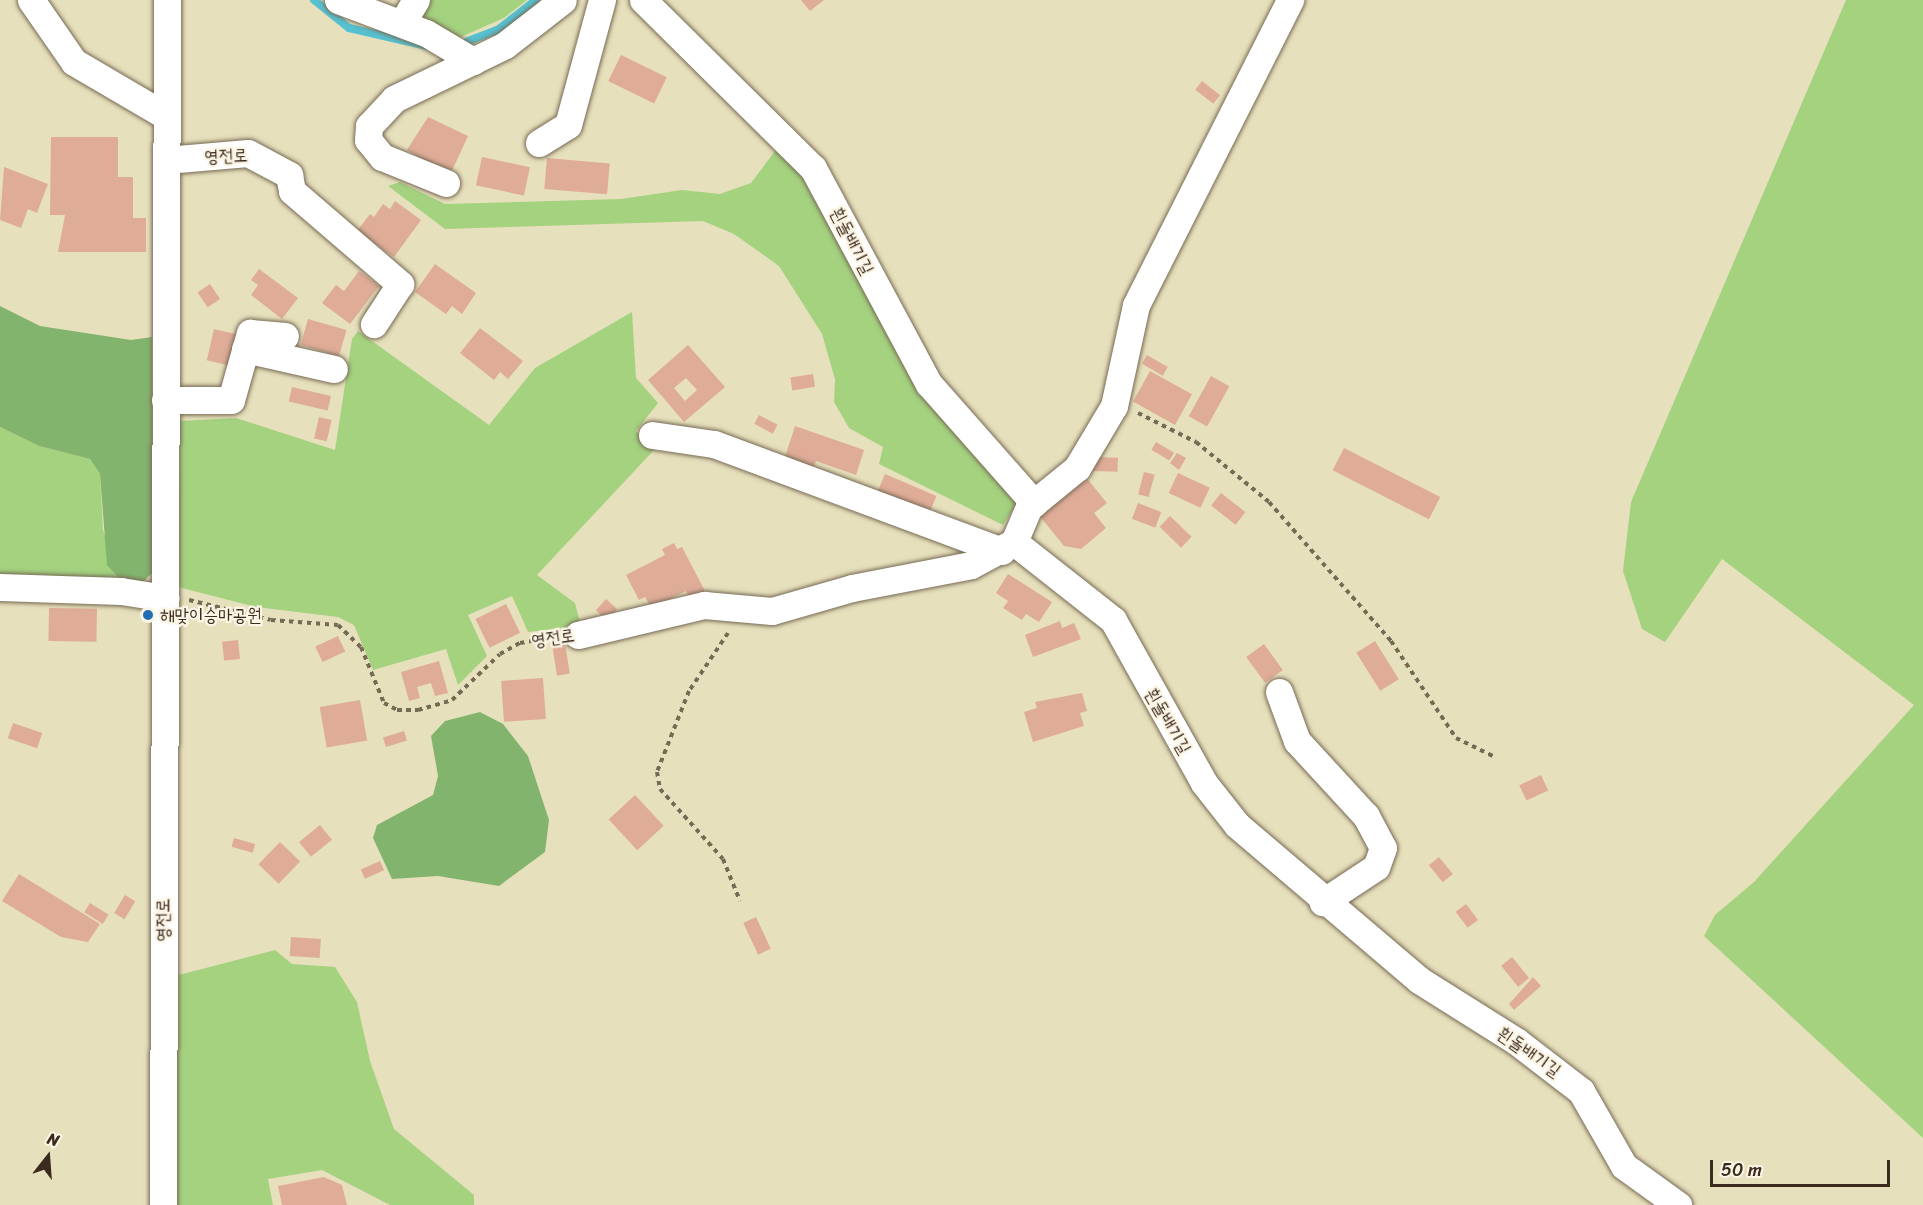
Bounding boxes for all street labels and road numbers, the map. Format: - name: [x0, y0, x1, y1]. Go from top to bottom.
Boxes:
- street label: 영전로: [204, 144, 248, 168]
- street label: 흰돌배기길: [826, 204, 878, 278]
- street label: 영전로: [530, 624, 576, 652]
- street label: 흰돌배기길: [1141, 684, 1195, 758]
- street label: 영전로: [152, 898, 174, 942]
- street label: 흰돌배기길: [1493, 1022, 1565, 1082]

